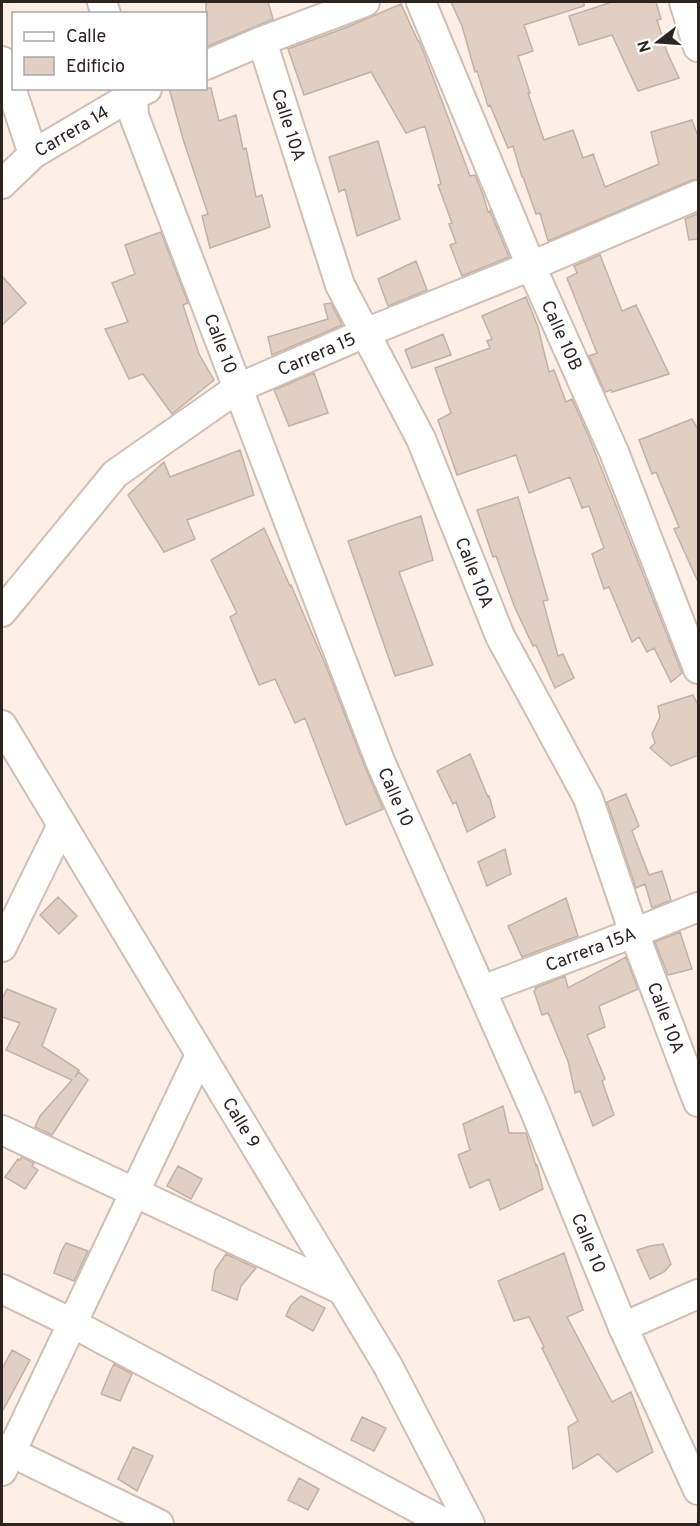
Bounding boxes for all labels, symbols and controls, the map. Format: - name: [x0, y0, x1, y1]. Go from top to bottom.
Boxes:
- legend: [12, 12, 207, 90]
- north arrow: [628, 12, 688, 72]
- text: Calle: [66, 26, 106, 49]
- text: N: [634, 37, 657, 54]
- text: Edificio: [66, 56, 125, 79]
- street label: Calle 10A: [265, 86, 310, 164]
- street label: Carrera 14: [31, 102, 114, 163]
- street label: Calle 10B: [535, 297, 586, 375]
- street label: Calle 10: [198, 311, 241, 378]
- street label: Carrera 15: [274, 328, 360, 382]
- street label: Calle 10A: [449, 534, 498, 612]
- street label: Calle 10: [371, 764, 418, 831]
- street label: Carrera 15A: [543, 923, 640, 978]
- street label: Calle 10A: [641, 979, 689, 1057]
- street label: Calle 9: [216, 1094, 264, 1153]
- street label: Calle 10: [565, 1210, 610, 1277]

